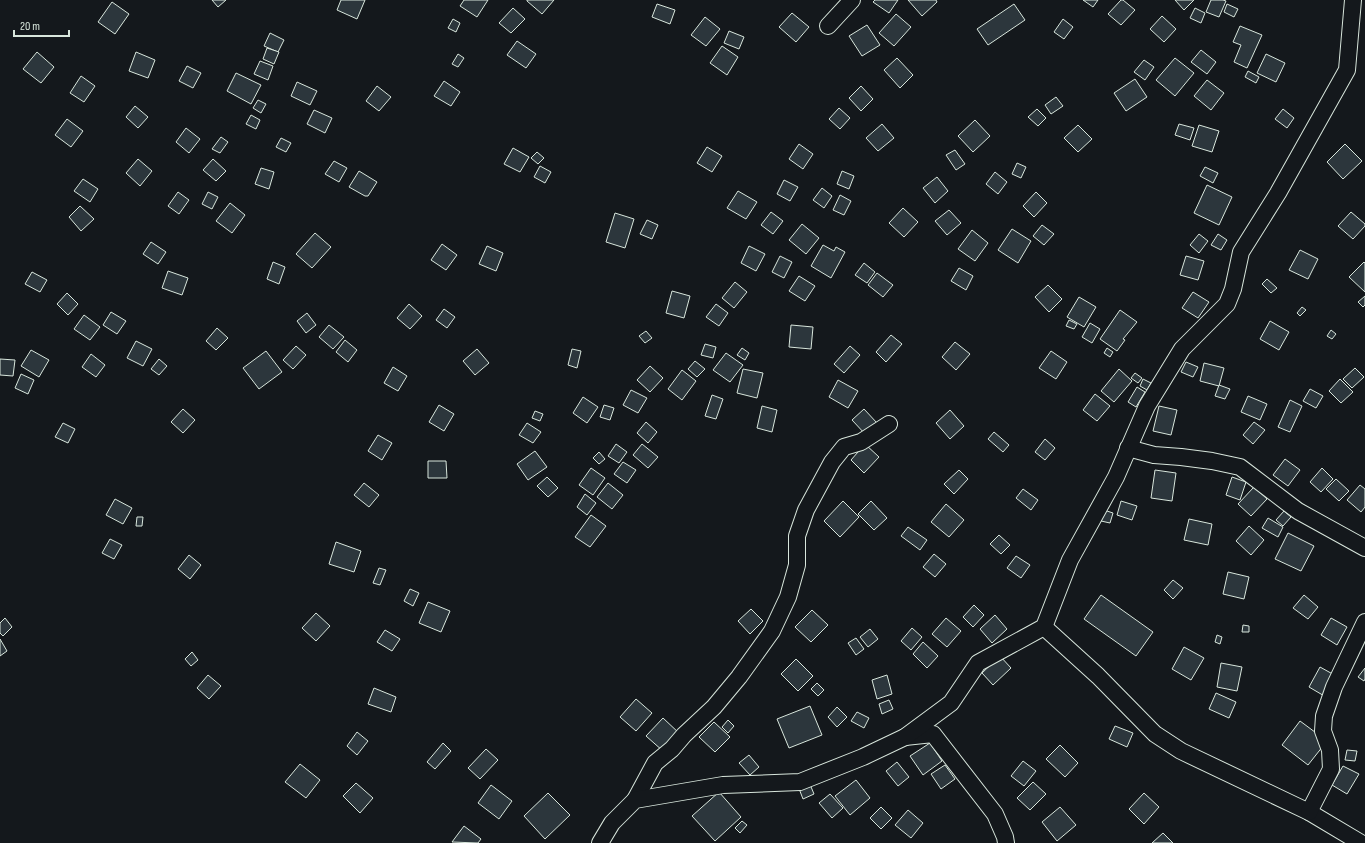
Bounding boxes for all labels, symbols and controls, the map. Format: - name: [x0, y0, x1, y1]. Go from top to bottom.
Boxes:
- scale bar: [14, 12, 69, 38]
- text: 20 m: [20, 19, 40, 34]

